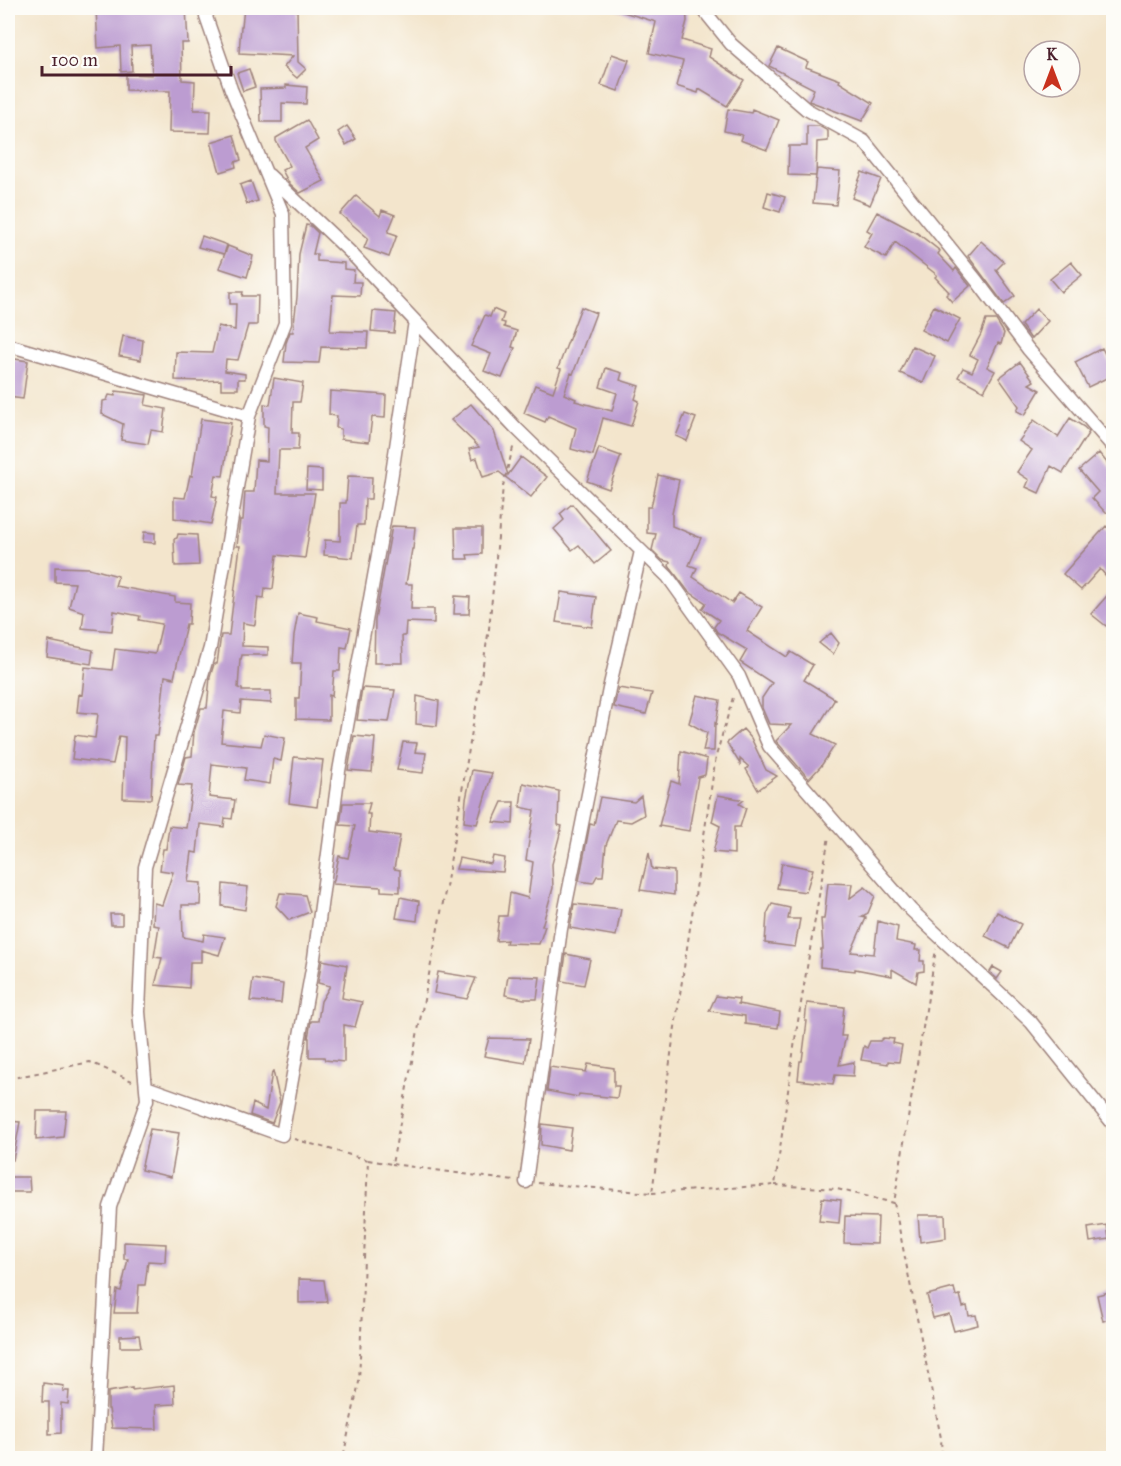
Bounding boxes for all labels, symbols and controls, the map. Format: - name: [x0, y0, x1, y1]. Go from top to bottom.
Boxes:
- scale bar: [42, 39, 231, 77]
- north arrow: [1022, 39, 1082, 99]
- text: K: [1046, 45, 1058, 64]
- text: 100 m: [51, 49, 98, 71]

